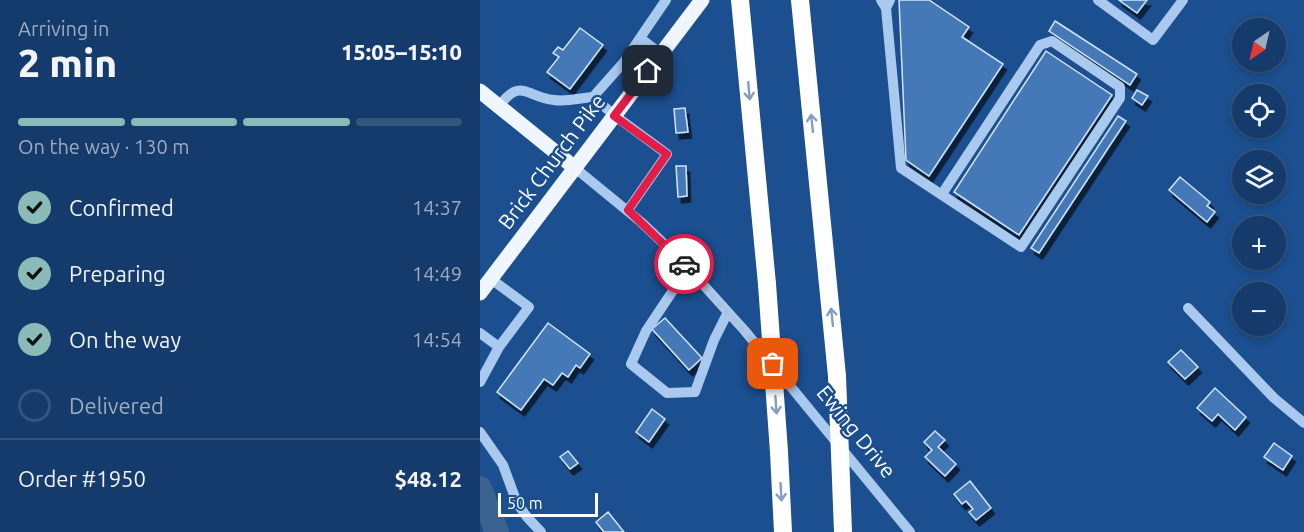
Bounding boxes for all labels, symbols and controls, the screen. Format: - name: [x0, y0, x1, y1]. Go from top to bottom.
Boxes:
- text: Arriving in: [18, 17, 109, 40]
- north arrow: [1232, 18, 1286, 72]
- map controls: [1232, 18, 1286, 336]
- text: 15:05–15:10: [341, 39, 462, 64]
- text: 2 min: [18, 41, 117, 84]
- pin: [622, 45, 673, 96]
- icon: home: [631, 54, 664, 87]
- one-way arrow: [744, 80, 755, 100]
- button: locate: [1232, 84, 1286, 138]
- street label: Brick Church Pike: [493, 89, 610, 233]
- one-way arrow: [806, 114, 817, 134]
- text: On the way · 130 m: [18, 135, 190, 158]
- button: layers: [1232, 150, 1286, 204]
- icon: check: [18, 191, 51, 224]
- text: Confirmed: [69, 195, 174, 220]
- text: 14:37: [412, 196, 462, 219]
- button: +: [1232, 216, 1286, 270]
- courier: [654, 234, 714, 294]
- icon: car: [668, 248, 701, 281]
- icon: check: [18, 257, 51, 290]
- text: Preparing: [69, 261, 166, 286]
- text: 14:49: [412, 262, 462, 285]
- button: −: [1232, 282, 1286, 336]
- one-way arrow: [826, 308, 837, 328]
- icon: check: [18, 323, 51, 356]
- text: On the way: [69, 327, 181, 352]
- text: 14:54: [412, 328, 462, 351]
- pin: [747, 338, 798, 389]
- icon: bag: [756, 347, 789, 380]
- street label: Ewing Drive: [812, 381, 901, 482]
- text: Delivered: [69, 393, 164, 418]
- one-way arrow: [770, 395, 781, 415]
- text: Order #1950: [18, 466, 146, 491]
- text: $48.12: [395, 466, 462, 491]
- one-way arrow: [775, 482, 786, 502]
- scale bar: [498, 490, 598, 518]
- text: 50 m: [507, 494, 543, 512]

